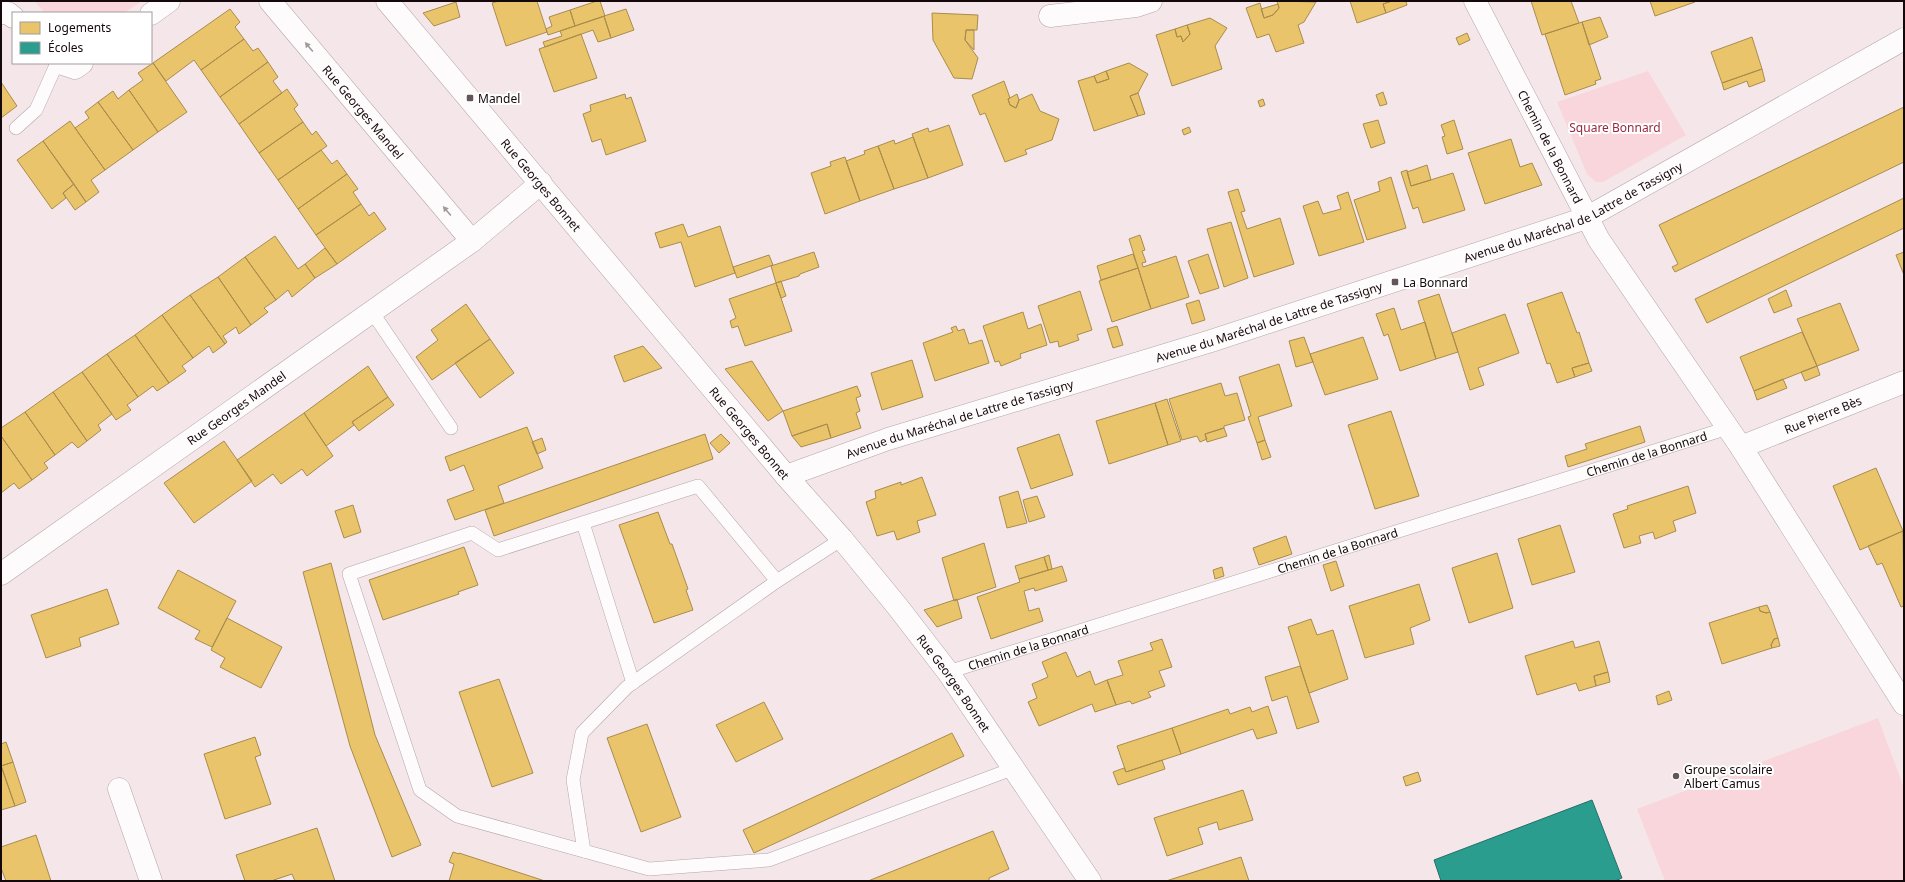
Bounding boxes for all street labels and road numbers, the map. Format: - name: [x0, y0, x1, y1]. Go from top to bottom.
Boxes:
- street label: Rue Georges Mandel: [319, 61, 408, 162]
- street label: Chemin de la Bonnard: [1514, 87, 1587, 206]
- street label: Rue Georges Bonnet: [497, 135, 586, 235]
- street label: Avenue du Maréchal de Lattre de Tassigny: [1461, 157, 1686, 266]
- street label: Avenue du Maréchal de Lattre de Tassigny: [1153, 277, 1385, 366]
- street label: Rue Georges Mandel: [183, 367, 289, 449]
- street label: Avenue du Maréchal de Lattre de Tassigny: [844, 375, 1076, 462]
- street label: Rue Georges Bonnet: [706, 383, 794, 483]
- street label: Rue Pierre Bès: [1782, 391, 1864, 437]
- street label: Chemin de la Bonnard: [1584, 427, 1709, 480]
- street label: Chemin de la Bonnard: [1275, 523, 1400, 577]
- street label: Chemin de la Bonnard: [966, 620, 1091, 674]
- street label: Rue Georges Bonnet: [913, 630, 995, 736]

